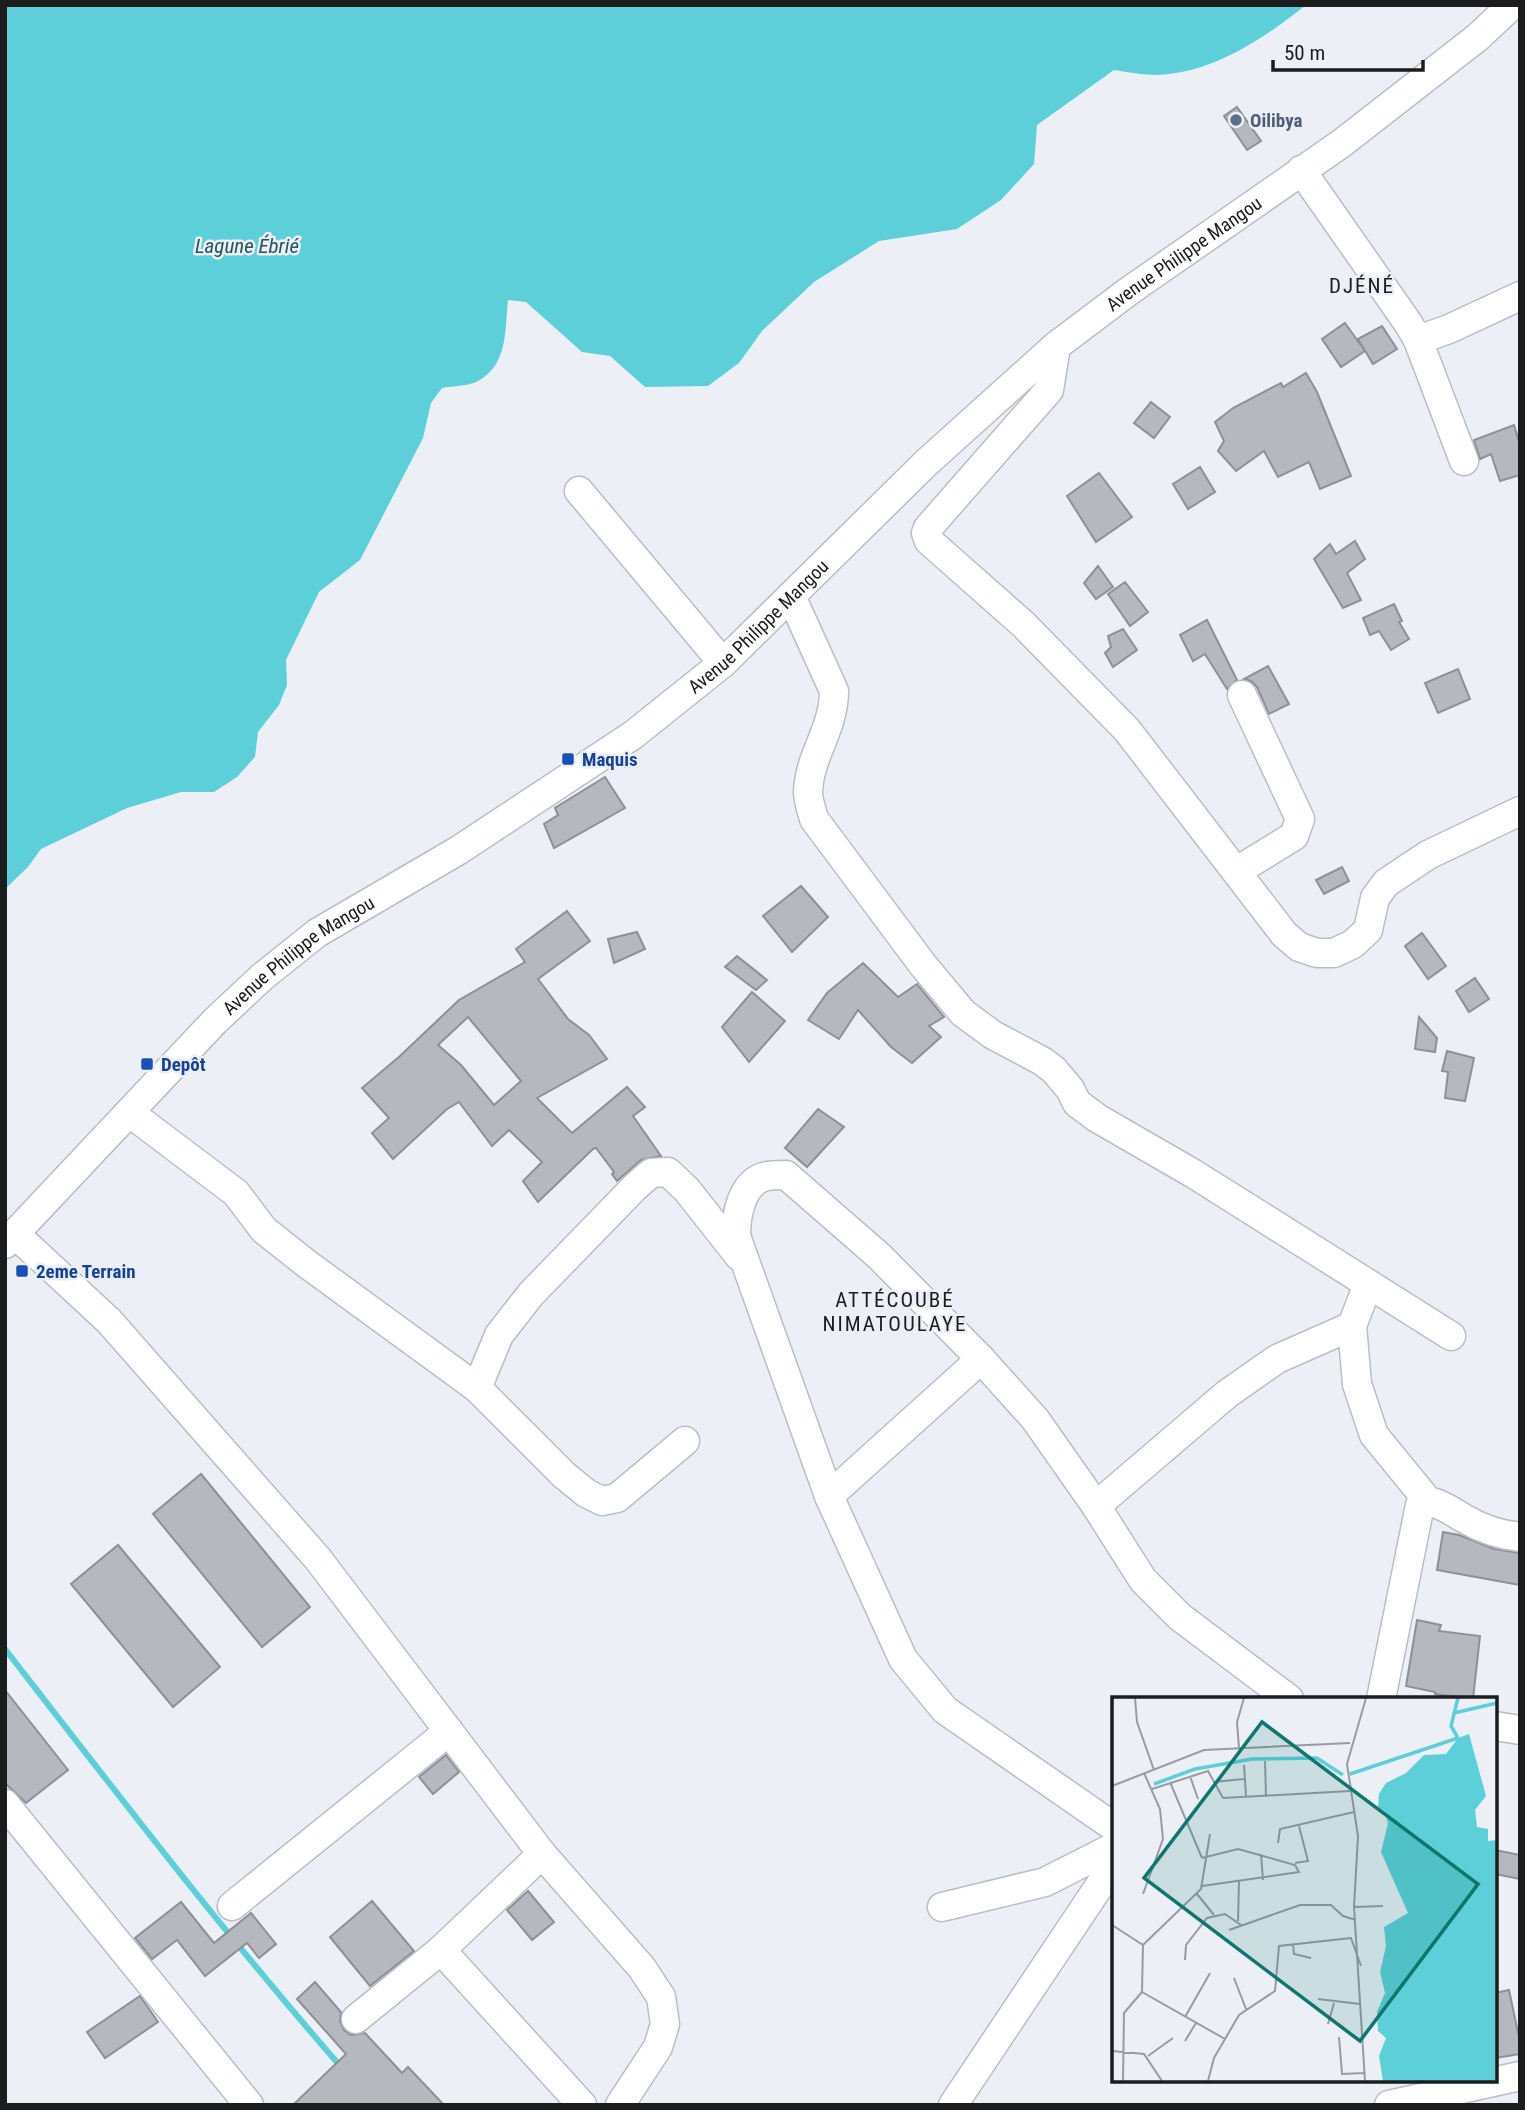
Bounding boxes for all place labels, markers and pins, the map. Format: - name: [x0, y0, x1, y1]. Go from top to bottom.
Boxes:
- place label: Oilibya: [1250, 109, 1302, 132]
- marker: Oilibya: [1228, 112, 1244, 128]
- place label: Maquis: [582, 748, 638, 771]
- marker: Maquis: [560, 751, 576, 767]
- place label: Depôt: [161, 1053, 206, 1076]
- marker: Depôt: [139, 1056, 155, 1072]
- place label: 2eme Terrain: [36, 1260, 136, 1283]
- marker: 2eme Terrain: [14, 1263, 30, 1279]

